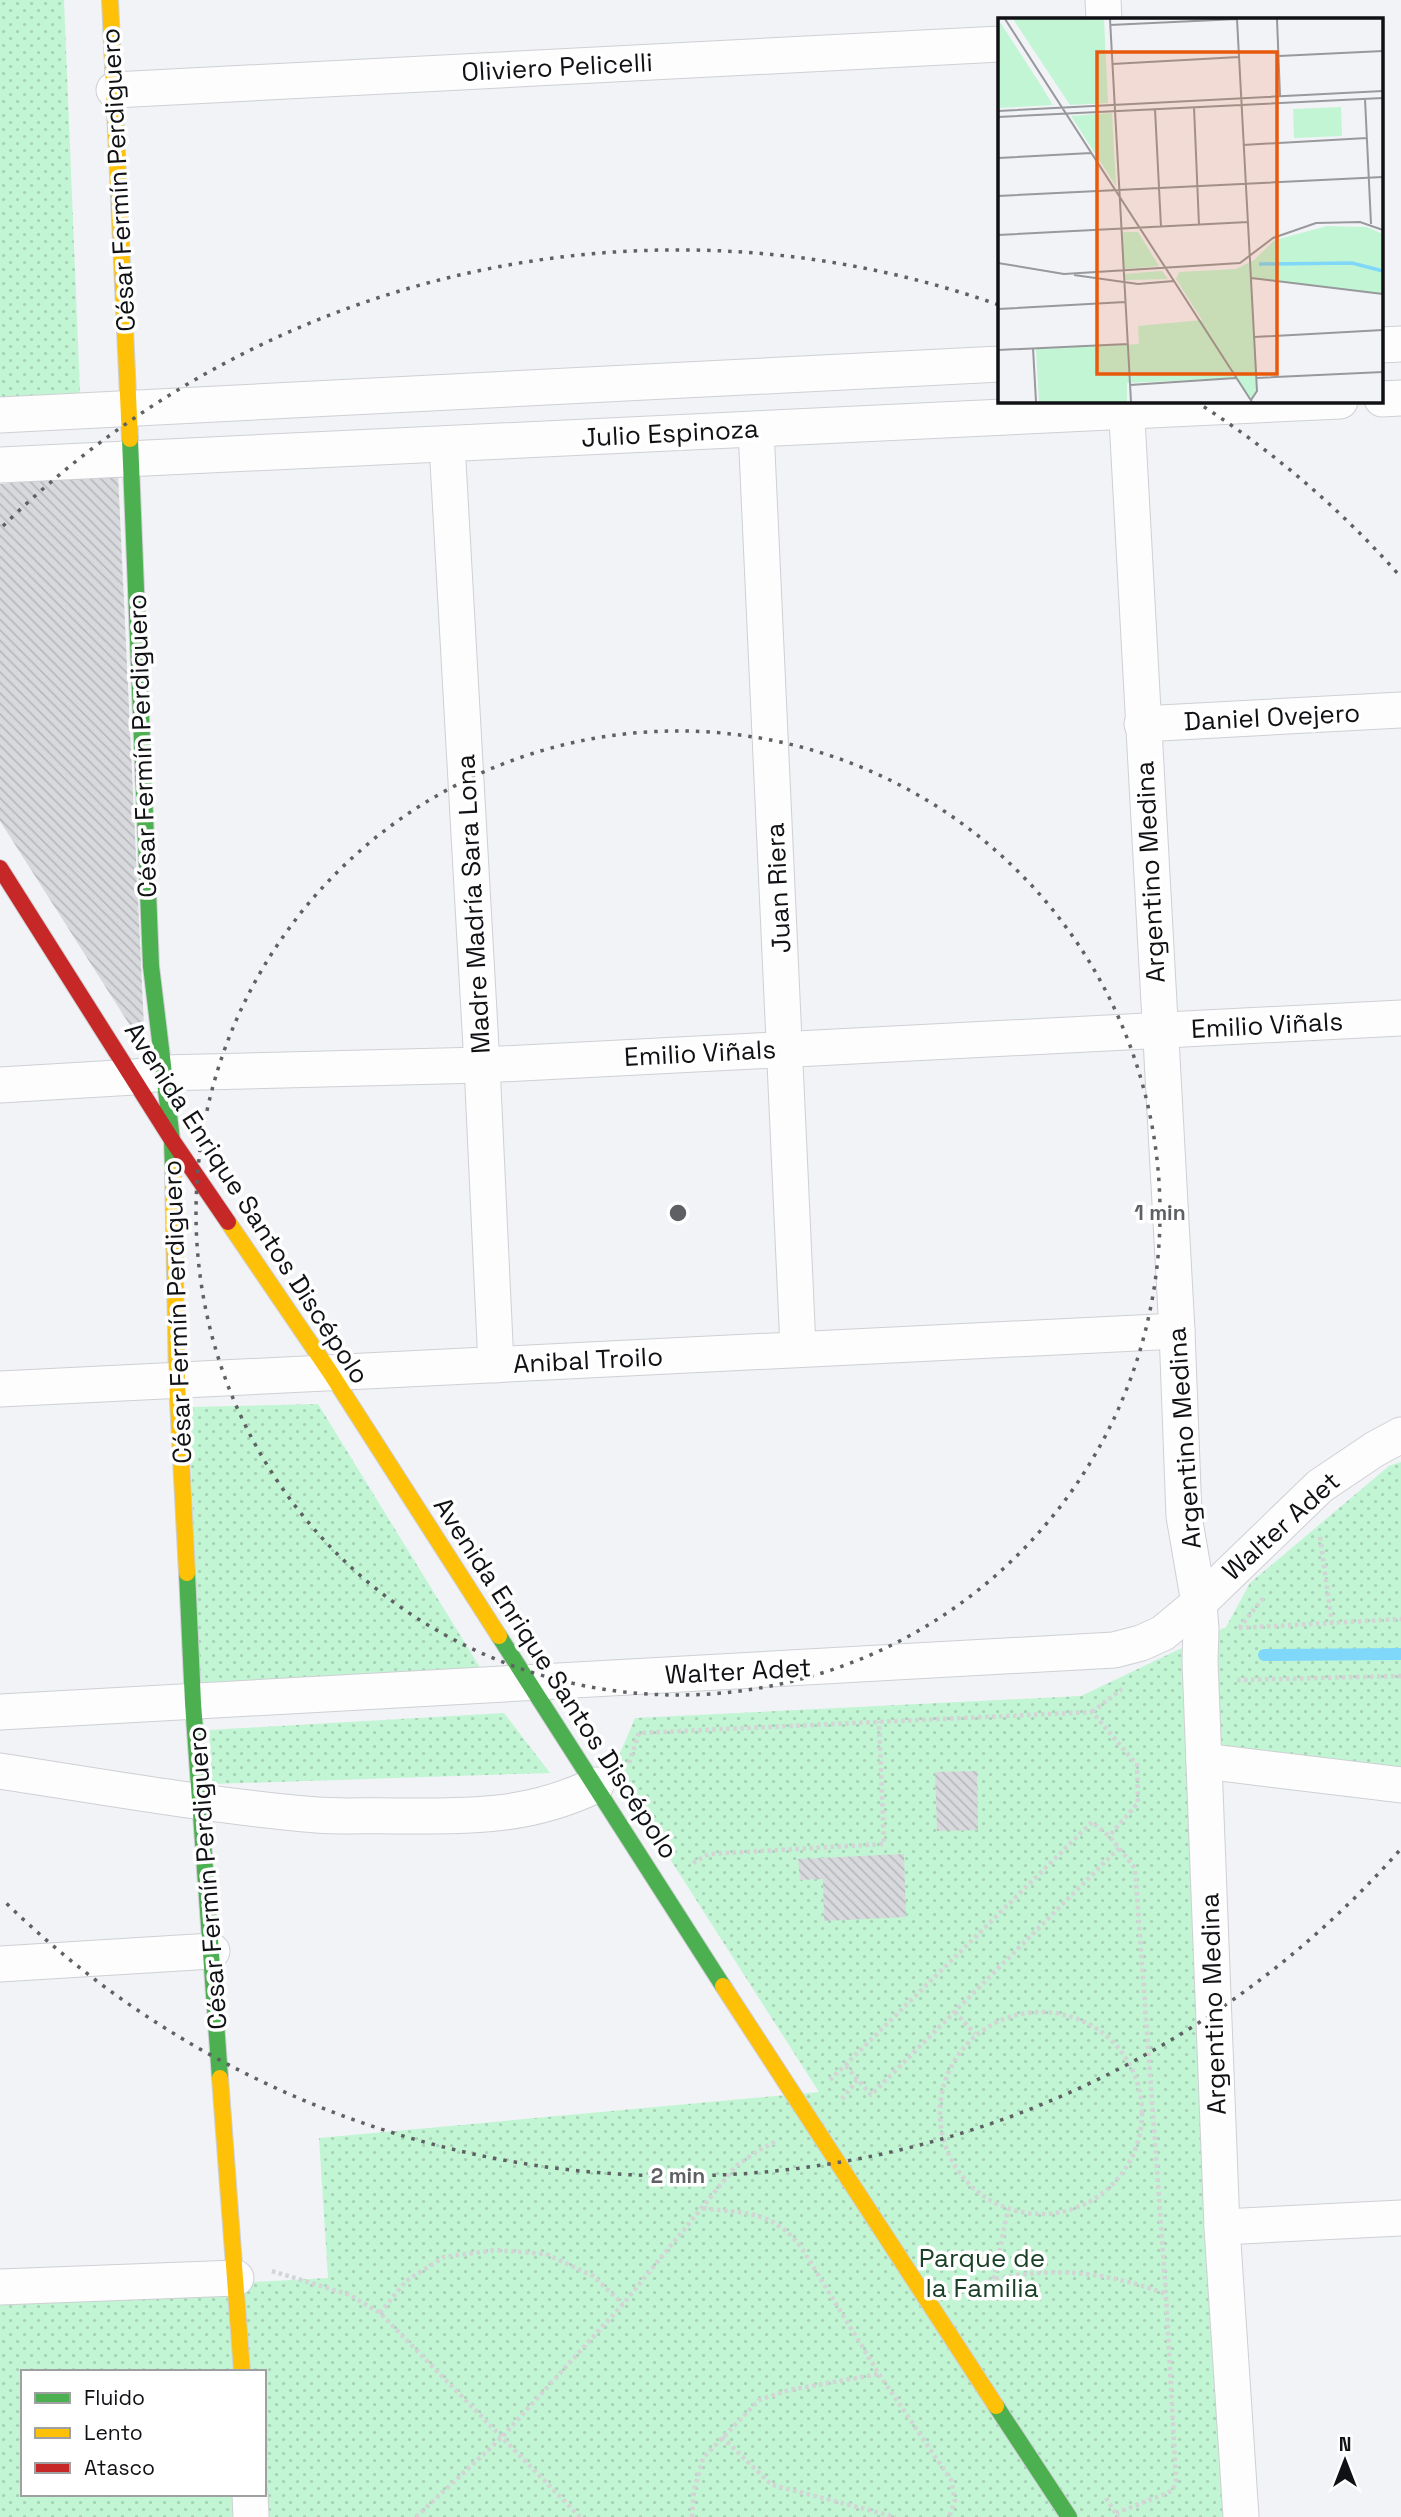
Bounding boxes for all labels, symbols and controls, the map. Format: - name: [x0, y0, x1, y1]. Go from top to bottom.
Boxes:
- inset map: [998, 18, 1384, 402]
- street label: César Fermín Perdiguero: [93, 27, 143, 333]
- street label: Oliviero Pelicelli: [461, 45, 653, 89]
- street label: Julio Espinoza: [580, 411, 760, 455]
- street label: César Fermín Perdiguero: [120, 594, 164, 898]
- street label: Daniel Ovejero: [1183, 695, 1361, 739]
- street label: Madre Madría Sara Lona: [448, 753, 498, 1055]
- street label: Argentino Medina: [1127, 760, 1173, 984]
- street label: Juan Riera: [758, 822, 798, 954]
- street label: Emilio Viñals: [1190, 1004, 1344, 1046]
- street label: Avenida Enrique Santos Discépolo: [117, 1016, 377, 1390]
- street label: Emilio Viñals: [623, 1032, 777, 1074]
- street label: César Fermín Perdiguero: [155, 1160, 199, 1464]
- text: 1 min: [1134, 1199, 1186, 1226]
- centre of rings: [666, 1201, 690, 1225]
- street label: Argentino Medina: [1159, 1326, 1209, 1550]
- street label: Anibal Troilo: [512, 1339, 664, 1381]
- street label: Walter Adet: [1215, 1464, 1347, 1588]
- street label: Avenida Enrique Santos Discépolo: [426, 1491, 686, 1865]
- street label: Walter Adet: [664, 1650, 812, 1692]
- street label: César Fermín Perdiguero: [179, 1725, 235, 2031]
- street label: Argentino Medina: [1192, 1892, 1234, 2116]
- text: 2 min: [651, 2162, 705, 2189]
- park label: Parque de la Familia: [919, 2241, 1045, 2305]
- legend: [21, 2370, 266, 2496]
- text: Fluido: [84, 2384, 145, 2411]
- text: Lento: [84, 2419, 143, 2446]
- north arrow: [1310, 2426, 1380, 2496]
- text: N: [1339, 2432, 1351, 2457]
- text: Atasco: [84, 2454, 155, 2481]

